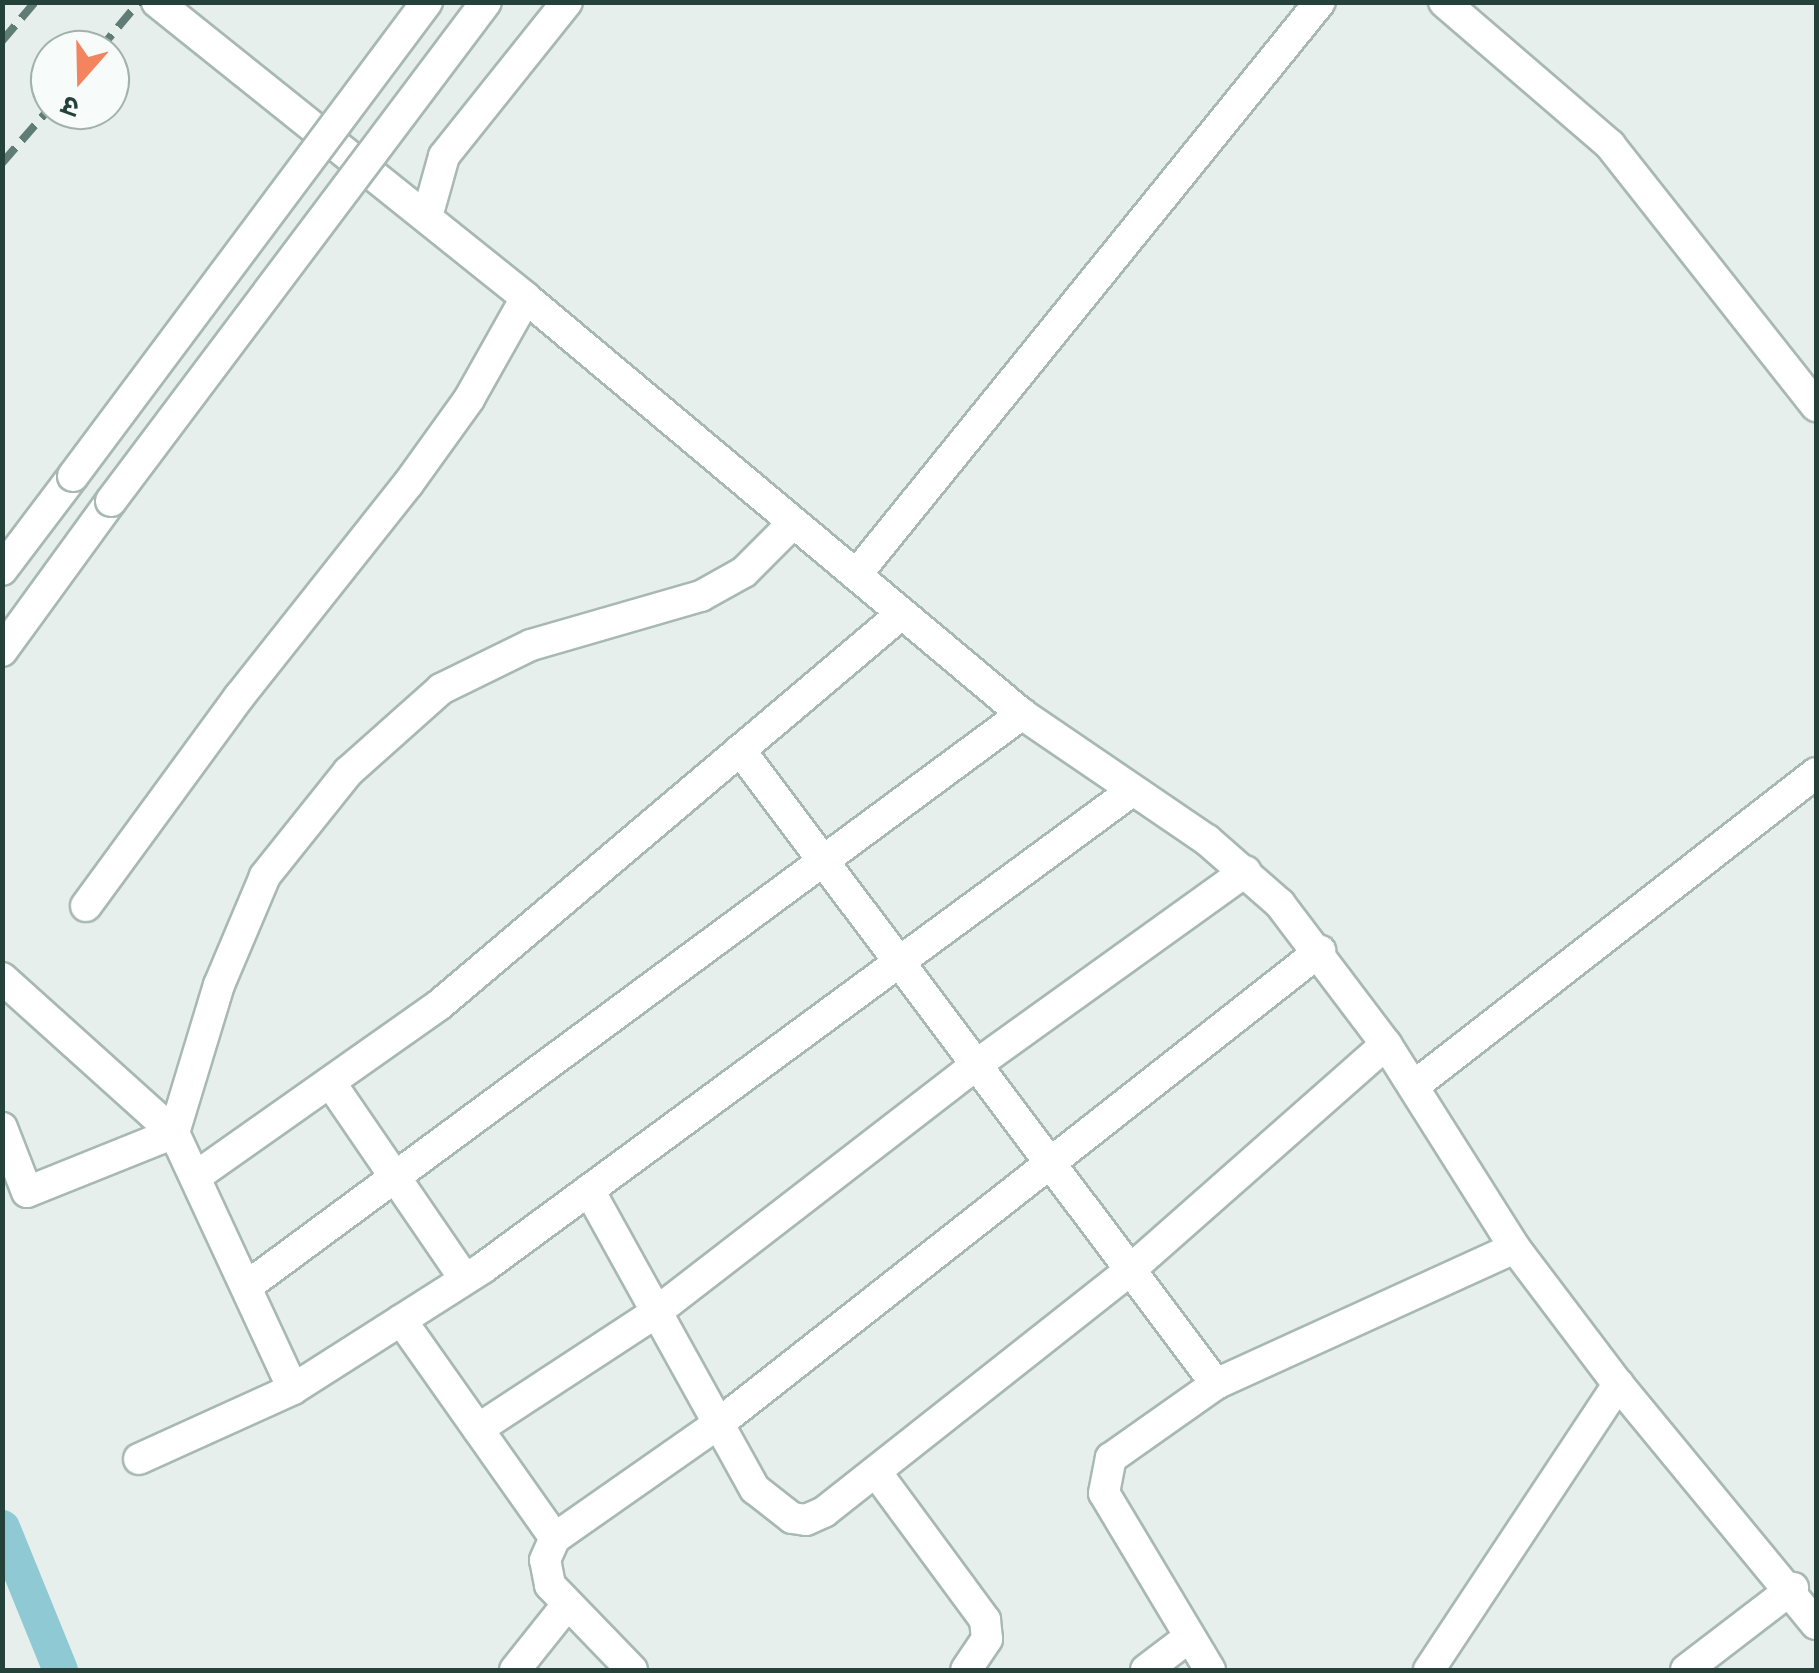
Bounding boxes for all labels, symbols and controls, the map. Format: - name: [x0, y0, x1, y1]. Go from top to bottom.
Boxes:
- north arrow: [30, 30, 130, 130]
- text: उ: [57, 89, 83, 124]

